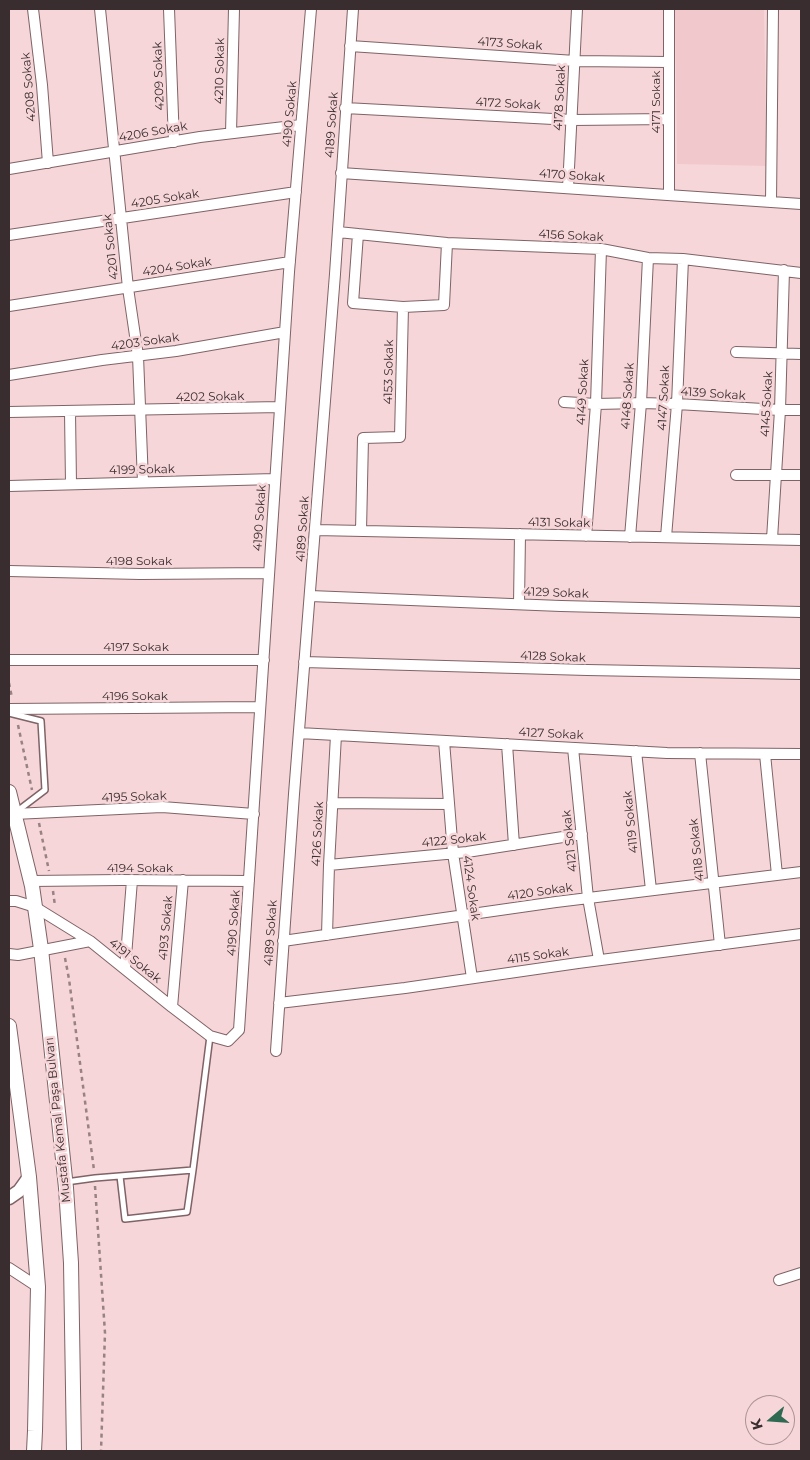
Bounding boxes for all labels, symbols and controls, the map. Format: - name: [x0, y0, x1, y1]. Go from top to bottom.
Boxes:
- street label: 4173 Sokak: [477, 35, 543, 53]
- street label: 4210 Sokak: [212, 38, 228, 104]
- street label: 4209 Sokak: [151, 41, 167, 111]
- street label: 4208 Sokak: [19, 52, 39, 122]
- street label: 4178 Sokak: [551, 65, 569, 131]
- street label: 4171 Sokak: [649, 71, 663, 133]
- street label: 4190 Sokak: [280, 80, 300, 148]
- street label: 4189 Sokak: [323, 91, 341, 159]
- street label: 4172 Sokak: [475, 95, 541, 113]
- street label: 4206 Sokak: [118, 119, 188, 145]
- street label: 4170 Sokak: [539, 167, 605, 185]
- street label: 4205 Sokak: [130, 187, 200, 211]
- street label: 4201 Sokak: [100, 213, 122, 281]
- street label: 4156 Sokak: [538, 227, 604, 245]
- street label: 4204 Sokak: [141, 254, 213, 280]
- street label: 4203 Sokak: [110, 330, 180, 354]
- street label: 4153 Sokak: [381, 339, 397, 405]
- street label: 4149 Sokak: [574, 358, 592, 426]
- street label: 4148 Sokak: [618, 362, 638, 430]
- street label: 4147 Sokak: [655, 365, 673, 431]
- street label: 4145 Sokak: [758, 371, 776, 437]
- street label: 4139 Sokak: [680, 385, 746, 403]
- street label: 4202 Sokak: [175, 389, 245, 405]
- street label: 4199 Sokak: [109, 462, 175, 478]
- street label: 4190 Sokak: [250, 484, 270, 552]
- street label: 4189 Sokak: [294, 495, 312, 563]
- street label: 4131 Sokak: [528, 515, 590, 531]
- street label: 4198 Sokak: [106, 554, 172, 568]
- street label: 4129 Sokak: [523, 585, 589, 601]
- street label: 4197 Sokak: [103, 640, 169, 654]
- street label: 4128 Sokak: [520, 649, 586, 665]
- street label: 4196 Sokak: [102, 689, 168, 703]
- street label: 4127 Sokak: [518, 725, 584, 743]
- street label: 4195 Sokak: [101, 789, 167, 805]
- street label: 4119 Sokak: [621, 790, 641, 854]
- street label: 4126 Sokak: [309, 801, 327, 867]
- street label: 4121 Sokak: [560, 809, 580, 873]
- street label: 4118 Sokak: [687, 818, 707, 882]
- street label: 4122 Sokak: [421, 829, 487, 851]
- street label: 4124 Sokak: [459, 854, 483, 922]
- street label: 4194 Sokak: [107, 861, 173, 875]
- street label: 4120 Sokak: [506, 880, 574, 904]
- street label: 4190 Sokak: [224, 889, 244, 957]
- street label: 4193 Sokak: [156, 895, 176, 961]
- street label: 4189 Sokak: [262, 899, 280, 967]
- street label: 4191 Sokak: [106, 936, 164, 986]
- street label: 4115 Sokak: [506, 945, 570, 967]
- street label: Mustafa Kemal Paşa Bulvarı: [42, 1037, 74, 1203]
- north arrow: [745, 1395, 795, 1445]
- text: K: [747, 1417, 767, 1432]

